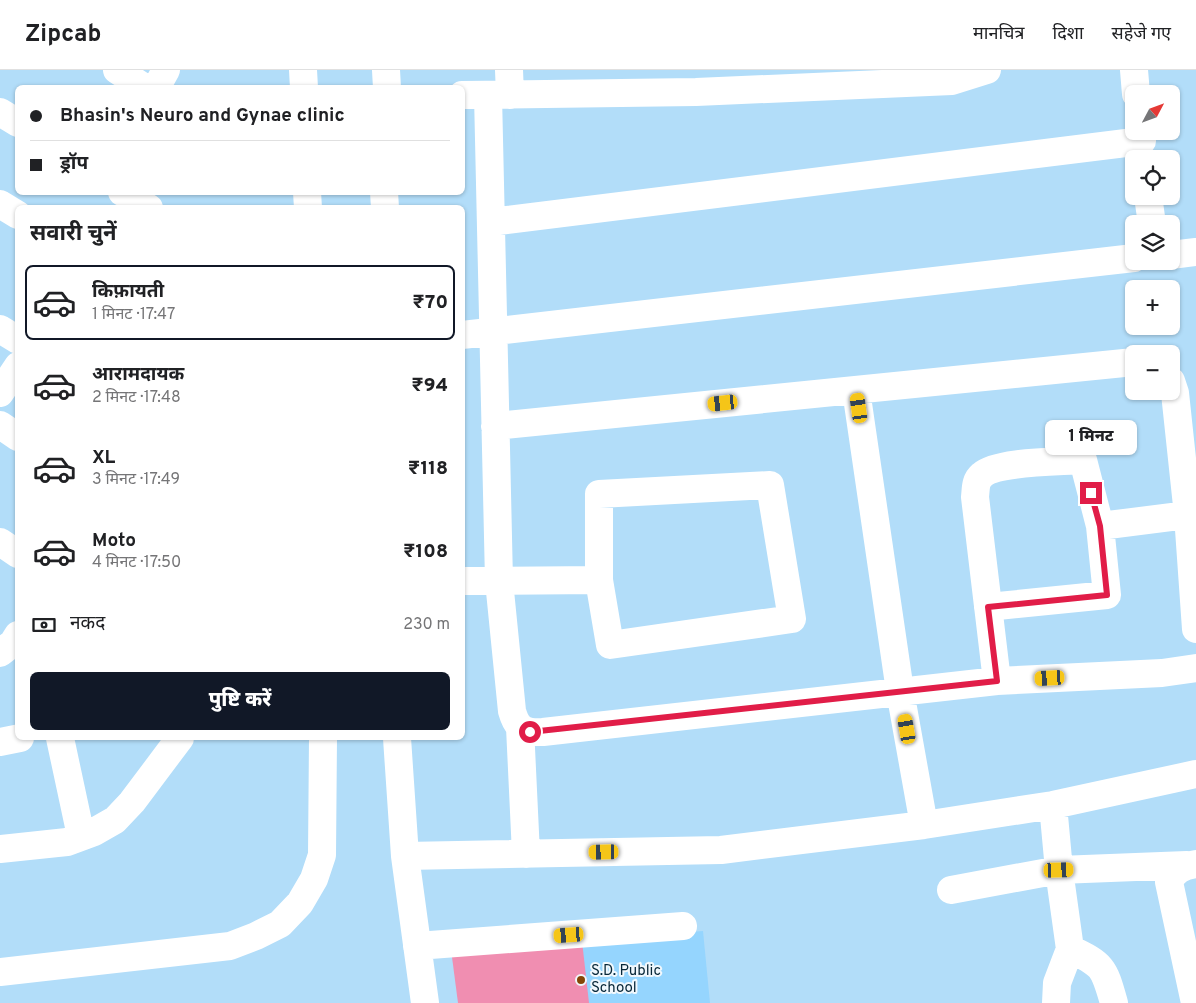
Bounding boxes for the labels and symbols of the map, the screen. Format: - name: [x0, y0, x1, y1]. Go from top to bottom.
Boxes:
- north arrow: [1125, 85, 1180, 140]
- car: [849, 392, 868, 424]
- car: [707, 394, 738, 412]
- callout: 1 मिनट: [1045, 420, 1137, 456]
- route end: [1080, 482, 1102, 504]
- car: [1034, 670, 1065, 686]
- car: [897, 713, 916, 745]
- route start: [519, 721, 541, 743]
- car: [588, 844, 619, 860]
- car: [1043, 862, 1074, 878]
- car: [553, 926, 584, 944]
- place label: S.D. Public School: [591, 962, 661, 998]
- marker: S.D. Public School: [575, 974, 587, 986]

